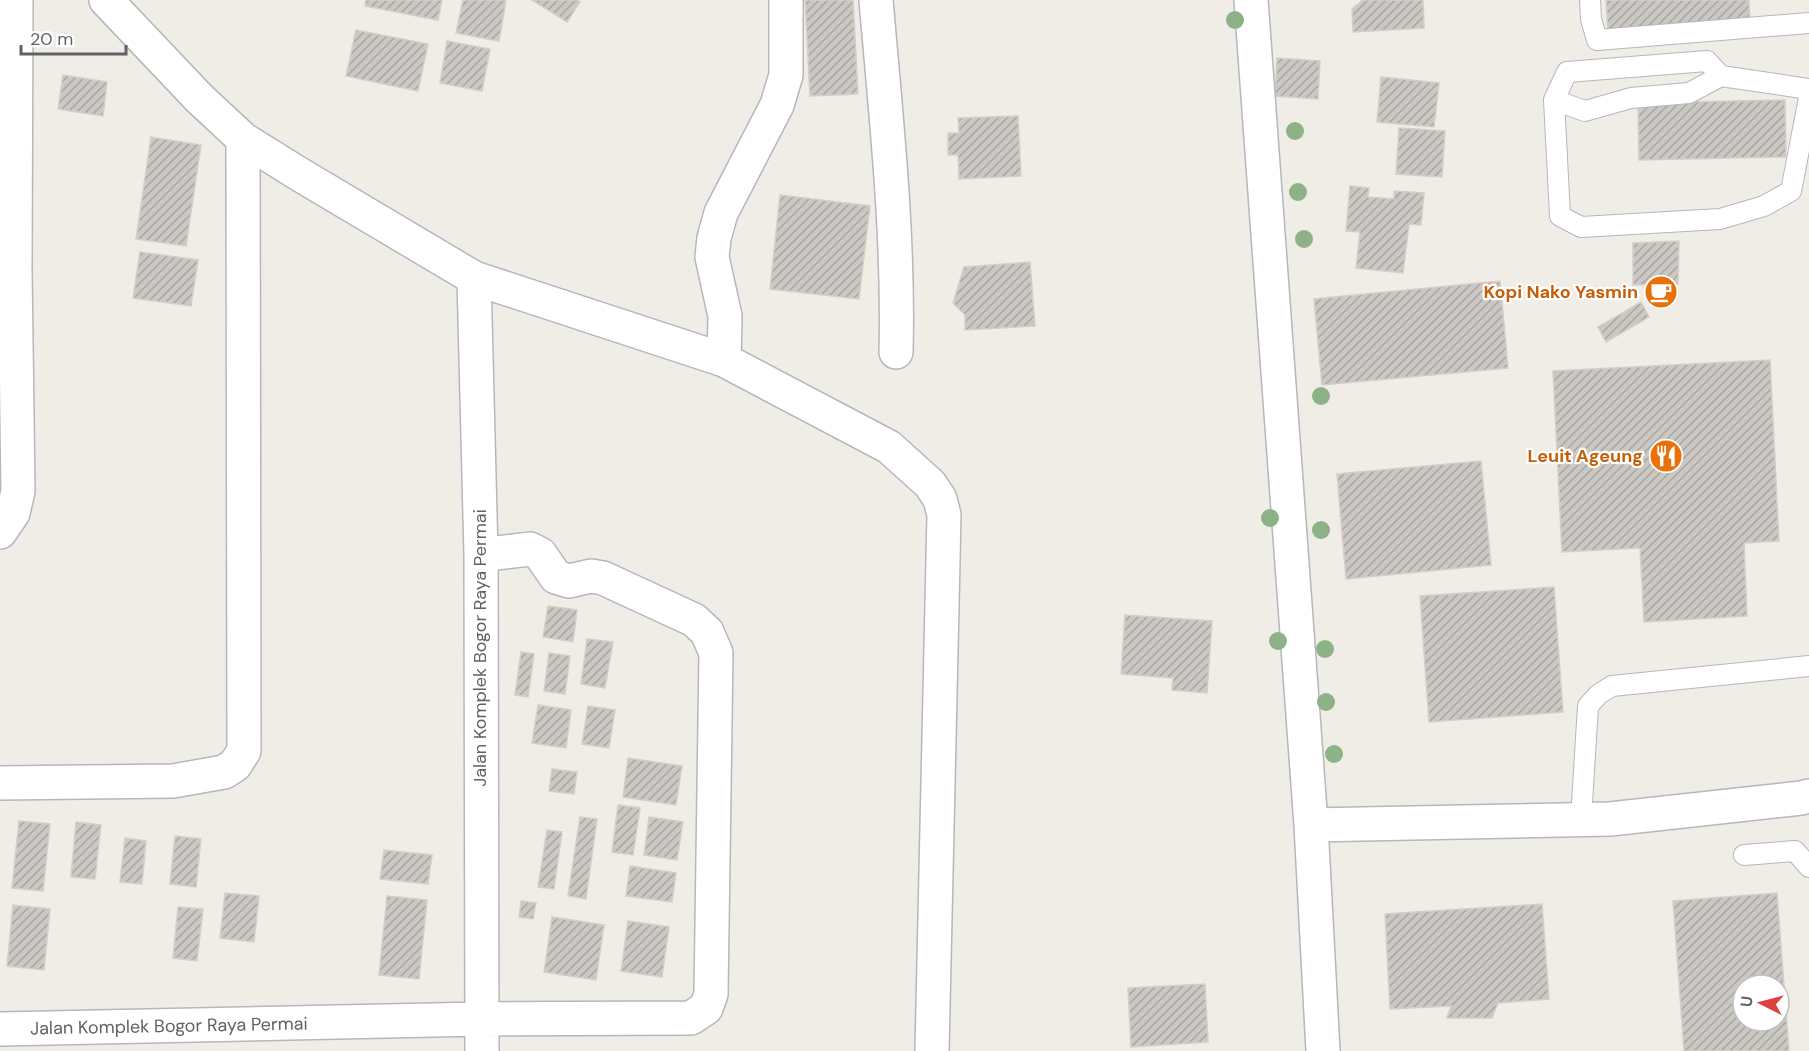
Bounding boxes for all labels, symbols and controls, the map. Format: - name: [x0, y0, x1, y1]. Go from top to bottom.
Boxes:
- scale bar: [21, 18, 126, 56]
- text: 20 m: [30, 27, 73, 51]
- cafe icon: Kopi Nako Yasmin: [1643, 274, 1679, 310]
- place label: Kopi Nako Yasmin: [1484, 280, 1638, 304]
- restaurant icon: Leuit Ageung: [1648, 438, 1684, 474]
- place label: Leuit Ageung: [1528, 444, 1643, 468]
- street label: Jalan Komplek Bogor Raya Permai: [468, 509, 492, 787]
- north arrow: [1731, 973, 1791, 1033]
- text: U: [1736, 995, 1758, 1008]
- street label: Jalan Komplek Bogor Raya Permai: [30, 1012, 308, 1040]

